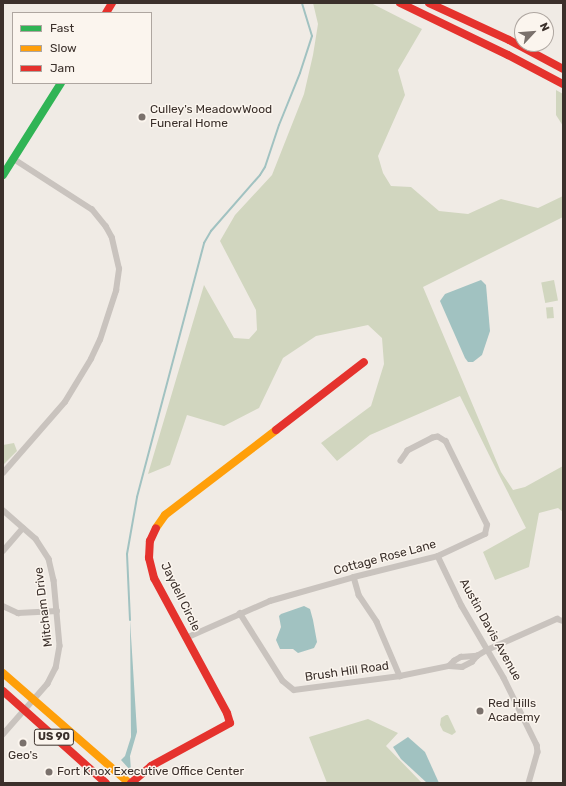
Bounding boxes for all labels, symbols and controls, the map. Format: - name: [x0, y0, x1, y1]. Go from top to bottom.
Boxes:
- legend: [12, 12, 152, 84]
- north arrow: [514, 12, 554, 52]
- text: Fast: [50, 21, 74, 35]
- text: N: [537, 21, 552, 33]
- text: Slow: [50, 41, 77, 55]
- text: Jam: [50, 61, 75, 75]
- place label: Culley's MeadowWood Funeral Home: [150, 103, 272, 131]
- marker: Culley's MeadowWood Funeral Home: [137, 112, 147, 122]
- street label: Cottage Rose Lane: [332, 537, 438, 579]
- street label: Jaydell Circle: [157, 560, 203, 634]
- street label: Mitcham Drive: [32, 566, 56, 648]
- street label: Austin Davis Avenue: [456, 576, 524, 684]
- street label: Brush Hill Road: [304, 659, 390, 685]
- place label: Red Hills Academy: [488, 697, 540, 725]
- marker: Red Hills Academy: [475, 706, 485, 716]
- road number: US 90: [33, 728, 75, 746]
- marker: Geo's: [18, 738, 28, 748]
- place label: Geo's: [8, 749, 38, 763]
- place label: Fort Knox Executive Office Center: [57, 765, 244, 779]
- marker: Fort Knox Executive Office Center: [44, 767, 54, 777]

